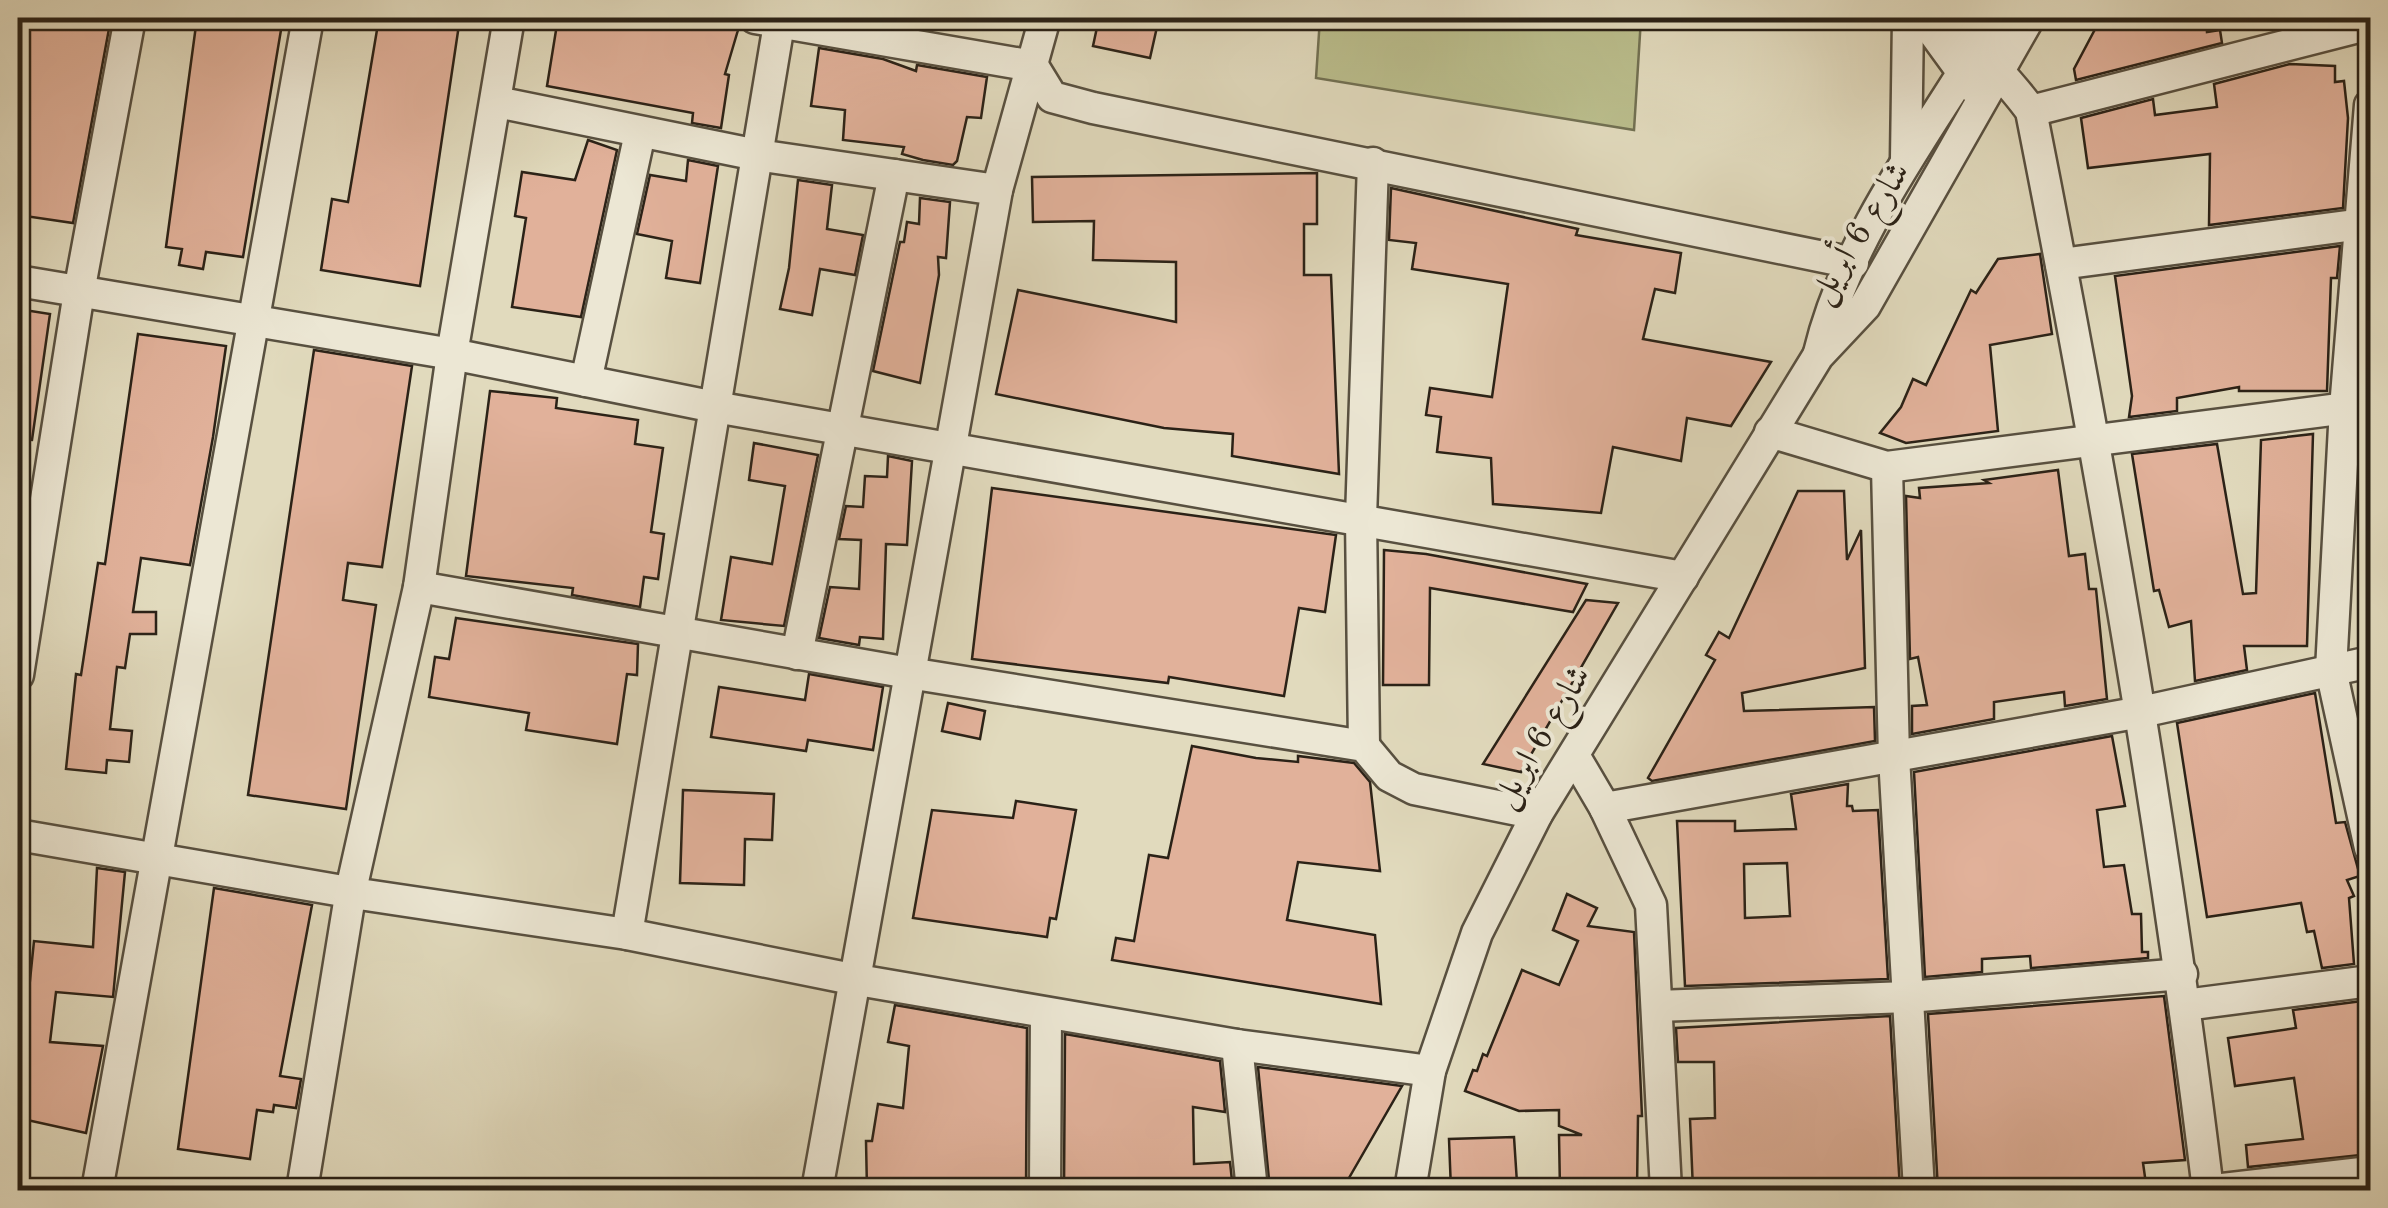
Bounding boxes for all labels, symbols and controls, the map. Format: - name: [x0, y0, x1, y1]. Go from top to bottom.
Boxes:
- street label: شارع 6 أبريل: [1795, 152, 1925, 314]
- street label: شارع 6 ابريل: [1486, 660, 1605, 819]

